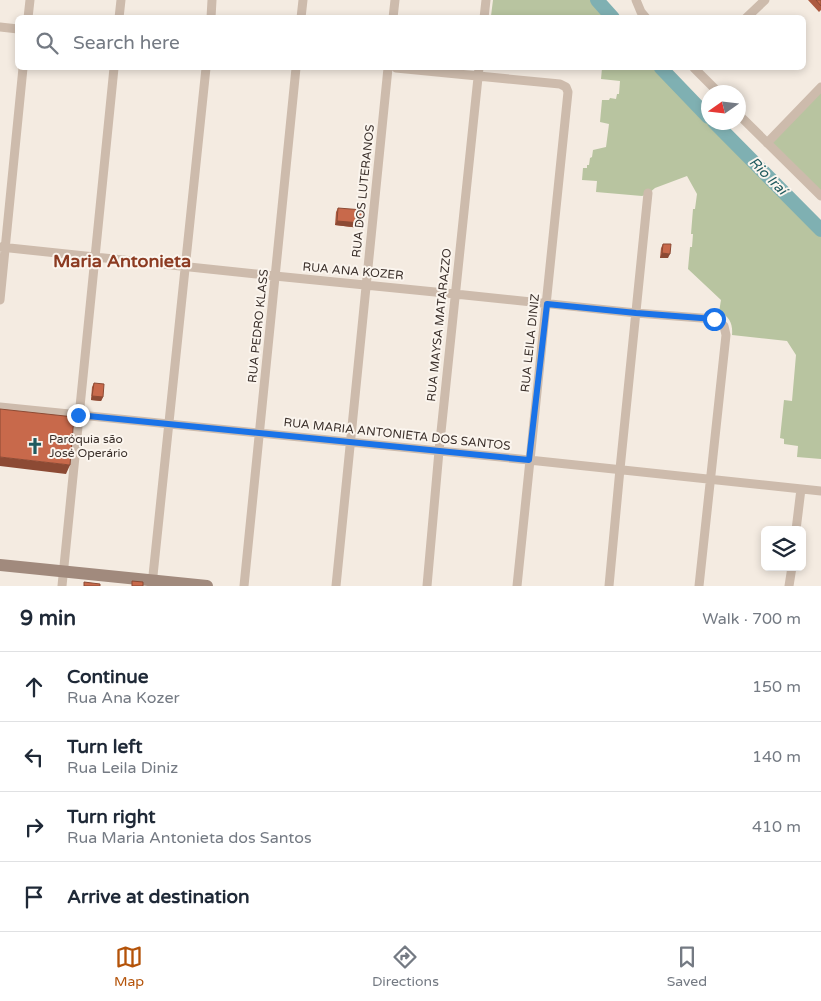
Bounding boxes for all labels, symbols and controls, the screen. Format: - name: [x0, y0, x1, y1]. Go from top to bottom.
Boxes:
- search box: [15, 15, 806, 70]
- icon: search: [33, 29, 61, 57]
- text: Search here: [73, 32, 180, 54]
- north arrow: [701, 85, 746, 130]
- street label: RUA DOS LUTERANOS: [349, 124, 377, 258]
- water label: Rio Iraí: [746, 154, 792, 200]
- street label: RUA MAYSA MATARAZZO: [424, 247, 454, 402]
- district label: Maria Antonieta: [53, 250, 191, 272]
- street label: RUA ANA KOZER: [302, 260, 404, 282]
- street label: RUA PEDRO KLASS: [245, 269, 271, 383]
- street label: RUA LEILA DINIZ: [518, 293, 542, 393]
- route start: [703, 308, 726, 331]
- route end: [67, 404, 90, 427]
- street label: RUA MARIA ANTONIETA DOS SANTOS: [283, 415, 511, 453]
- place label: Paróquia são José Operário: [49, 432, 128, 460]
- church icon: Paróquia são José Operário: [25, 436, 45, 456]
- map controls: [761, 526, 806, 571]
- button: layers: [761, 526, 806, 571]
- text: 9 min: [20, 606, 76, 631]
- text: Walk · 700 m: [702, 609, 801, 629]
- text: Continue: [67, 666, 149, 688]
- icon: ahead: [20, 673, 48, 701]
- text: 150 m: [752, 677, 801, 697]
- text: Rua Ana Kozer: [67, 688, 180, 708]
- text: Turn left: [67, 736, 143, 758]
- icon: left: [20, 743, 48, 771]
- text: 140 m: [752, 747, 801, 767]
- text: Rua Leila Diniz: [67, 758, 178, 778]
- text: Turn right: [67, 806, 155, 828]
- icon: right: [20, 813, 48, 841]
- text: 410 m: [752, 817, 801, 837]
- text: Rua Maria Antonieta dos Santos: [67, 828, 312, 848]
- icon: arrive: [20, 883, 48, 911]
- text: Arrive at destination: [67, 886, 250, 908]
- tab: Map: [114, 943, 144, 990]
- tab: Directions: [372, 943, 439, 990]
- tab: Saved: [667, 943, 707, 990]

